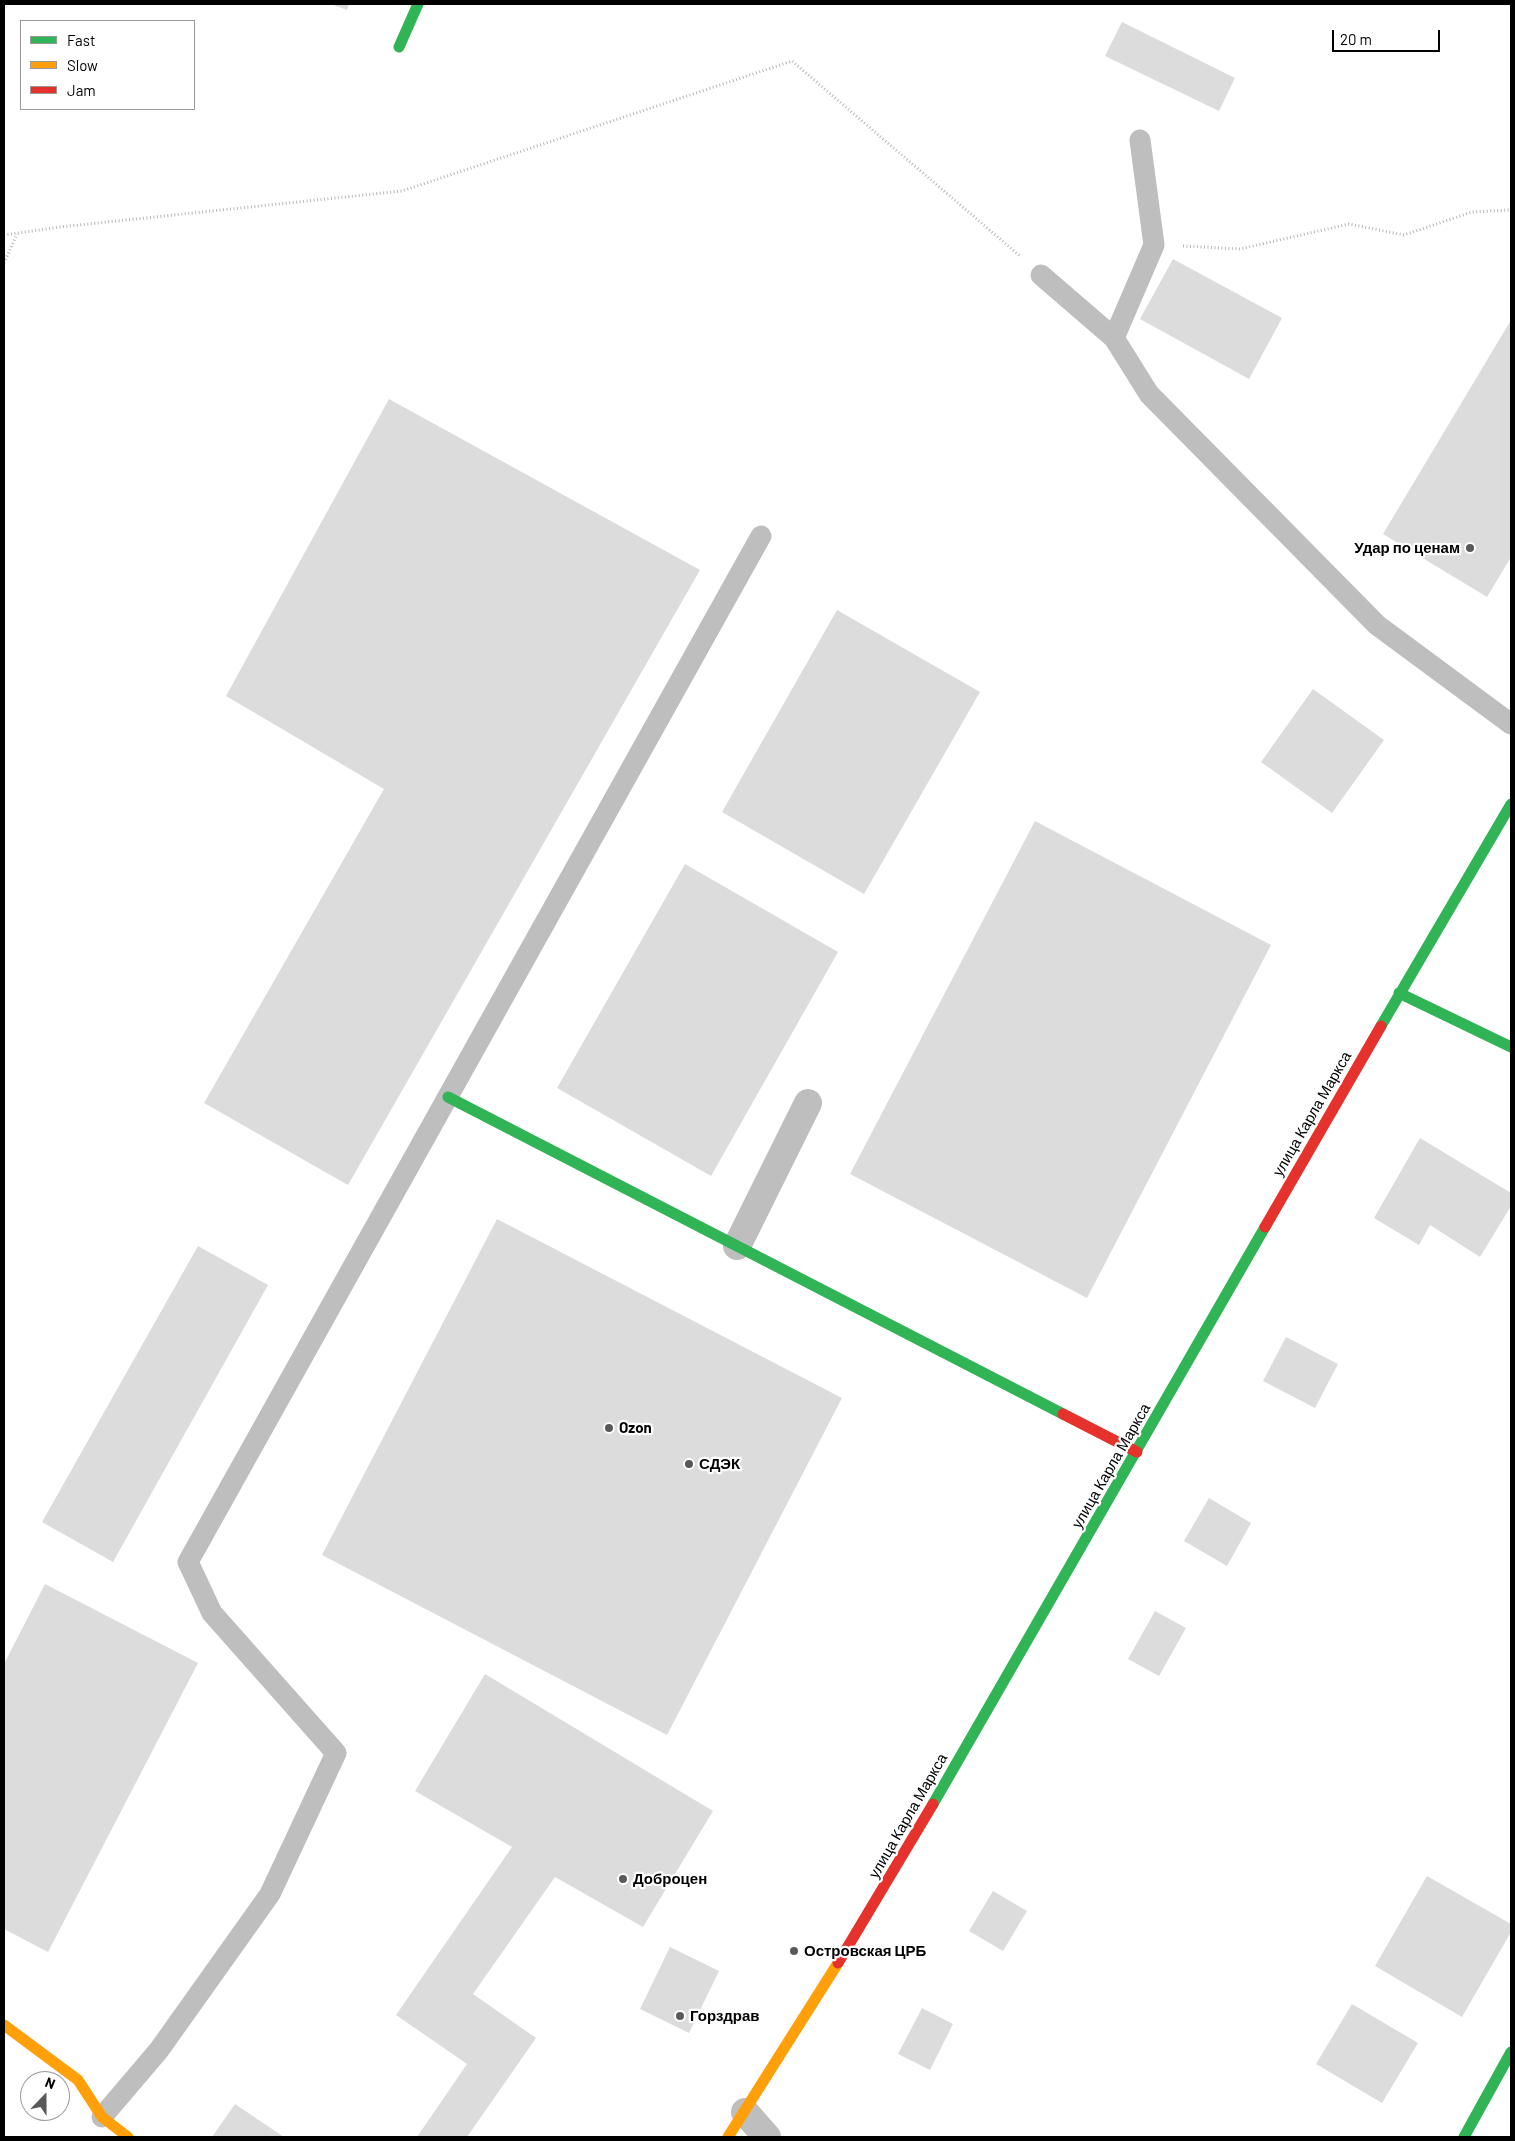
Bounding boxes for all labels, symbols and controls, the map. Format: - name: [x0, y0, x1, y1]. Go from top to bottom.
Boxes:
- legend: [20, 20, 195, 110]
- scale bar: [1335, 20, 1442, 52]
- text: 20 m: [1340, 30, 1372, 48]
- text: Fast: [67, 31, 95, 49]
- text: Slow: [67, 56, 98, 74]
- text: Jam: [67, 81, 96, 99]
- place label: Удар по ценам: [1354, 539, 1460, 557]
- marker: Удар по ценам: [1464, 542, 1476, 554]
- street label: улица Карла Маркса: [1269, 1048, 1355, 1180]
- street label: улица Карла Маркса: [1068, 1400, 1154, 1532]
- place label: Ozon: [619, 1419, 652, 1437]
- marker: Ozon: [603, 1422, 615, 1434]
- place label: СДЭК: [699, 1455, 740, 1473]
- marker: СДЭК: [683, 1458, 695, 1470]
- street label: улица Карла Маркса: [865, 1750, 951, 1882]
- place label: Доброцен: [633, 1870, 707, 1888]
- marker: Доброцен: [617, 1873, 629, 1885]
- place label: Островская ЦРБ: [804, 1942, 926, 1960]
- marker: Островская ЦРБ: [788, 1945, 800, 1957]
- place label: Горздрав: [690, 2007, 760, 2025]
- marker: Горздрав: [674, 2010, 686, 2022]
- north arrow: [20, 2071, 70, 2121]
- text: N: [43, 2073, 58, 2092]

